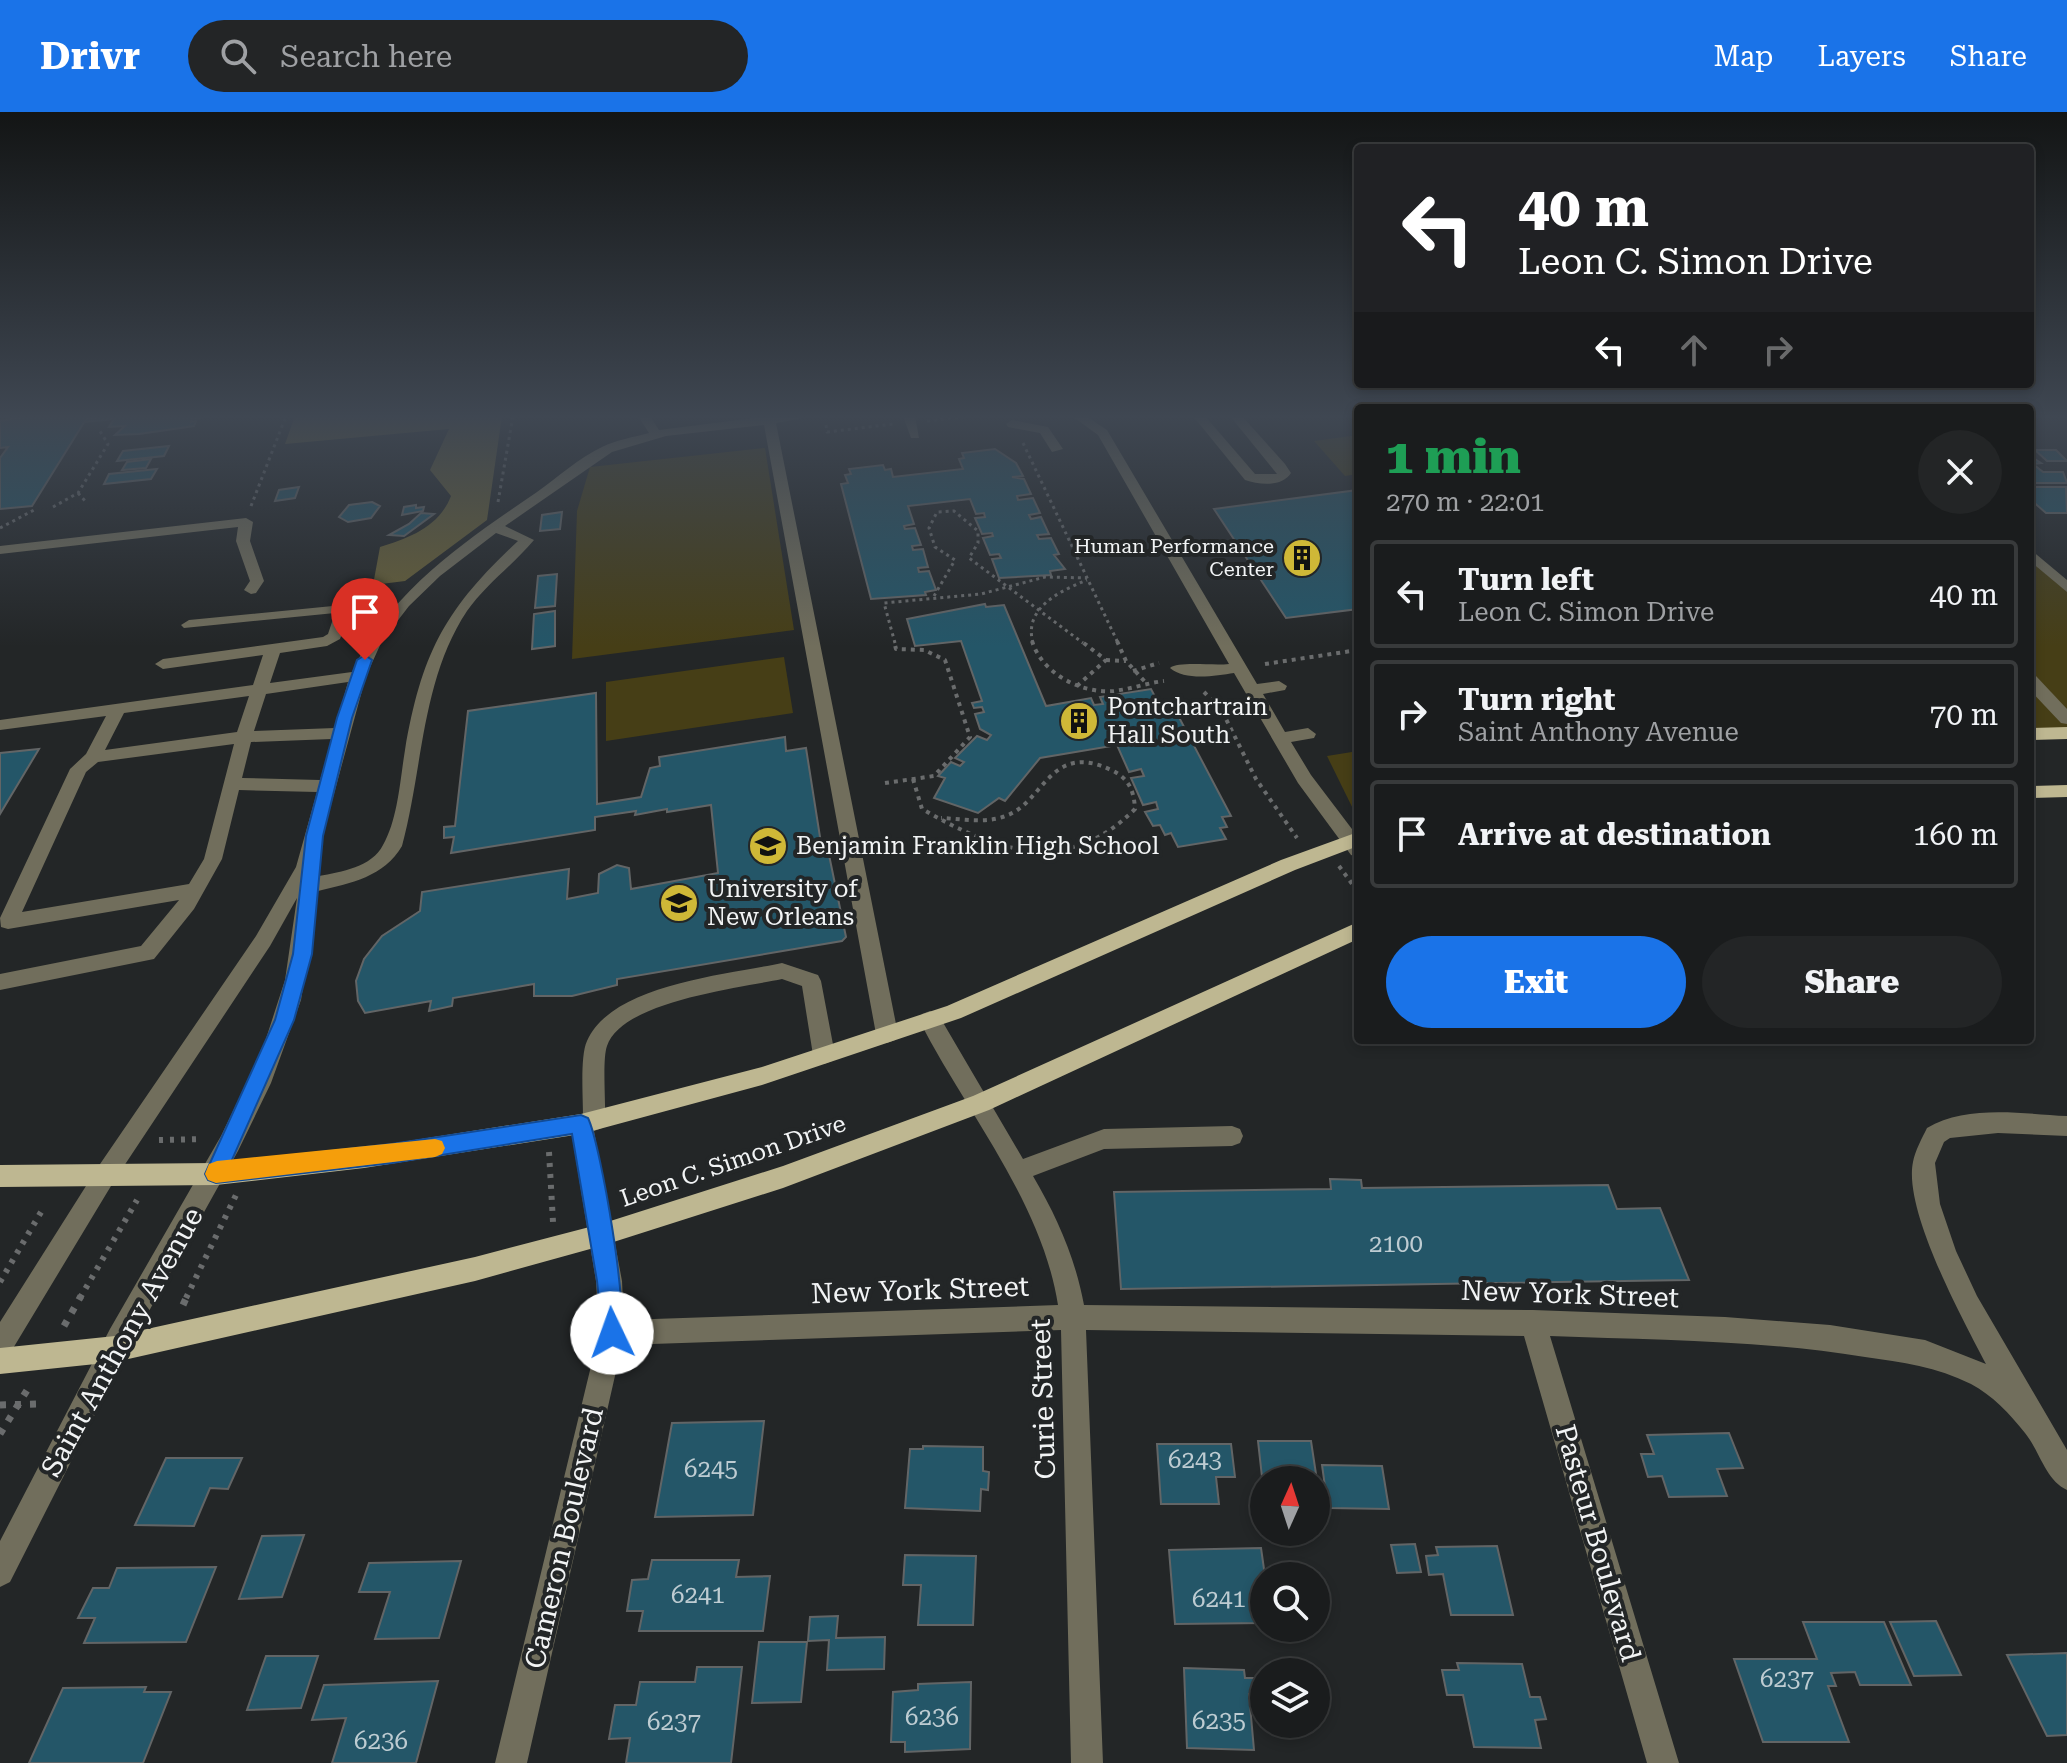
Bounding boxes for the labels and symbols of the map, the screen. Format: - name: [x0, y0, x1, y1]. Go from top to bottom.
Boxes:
- place label: Human Performance Center: [1074, 534, 1274, 581]
- building icon: Human Performance Center: [1281, 537, 1323, 579]
- pin: [331, 578, 399, 660]
- place label: Pontchartrain Hall South: [1107, 693, 1268, 749]
- building icon: Pontchartrain Hall South: [1058, 700, 1100, 742]
- school or university icon: Benjamin Franklin High School: [747, 825, 789, 867]
- place label: Benjamin Franklin High School: [796, 832, 1159, 860]
- place label: University of New Orleans: [707, 875, 858, 931]
- school or university icon: University of New Orleans: [658, 882, 700, 924]
- street label: Leon C. Simon Drive: [617, 1109, 849, 1213]
- street label: Saint Anthony Avenue: [34, 1202, 210, 1482]
- house number: 2100: [1369, 1230, 1423, 1258]
- street label: New York Street: [810, 1270, 1030, 1310]
- street label: New York Street: [1460, 1274, 1680, 1314]
- position arrow: [570, 1291, 654, 1375]
- street label: Curie Street: [1024, 1318, 1062, 1480]
- street label: Cameron Boulevard: [518, 1404, 610, 1672]
- street label: Pasteur Boulevard: [1548, 1421, 1648, 1665]
- house number: 6243: [1168, 1446, 1222, 1474]
- house number: 6245: [684, 1455, 738, 1483]
- north arrow: [1250, 1466, 1330, 1546]
- house number: 6241: [671, 1581, 725, 1609]
- house number: 6241: [1192, 1585, 1246, 1613]
- house number: 6237: [1760, 1665, 1814, 1693]
- house number: 6236: [905, 1703, 959, 1731]
- house number: 6235: [1192, 1707, 1246, 1735]
- house number: 6237: [647, 1708, 701, 1736]
- house number: 6236: [354, 1727, 408, 1755]

